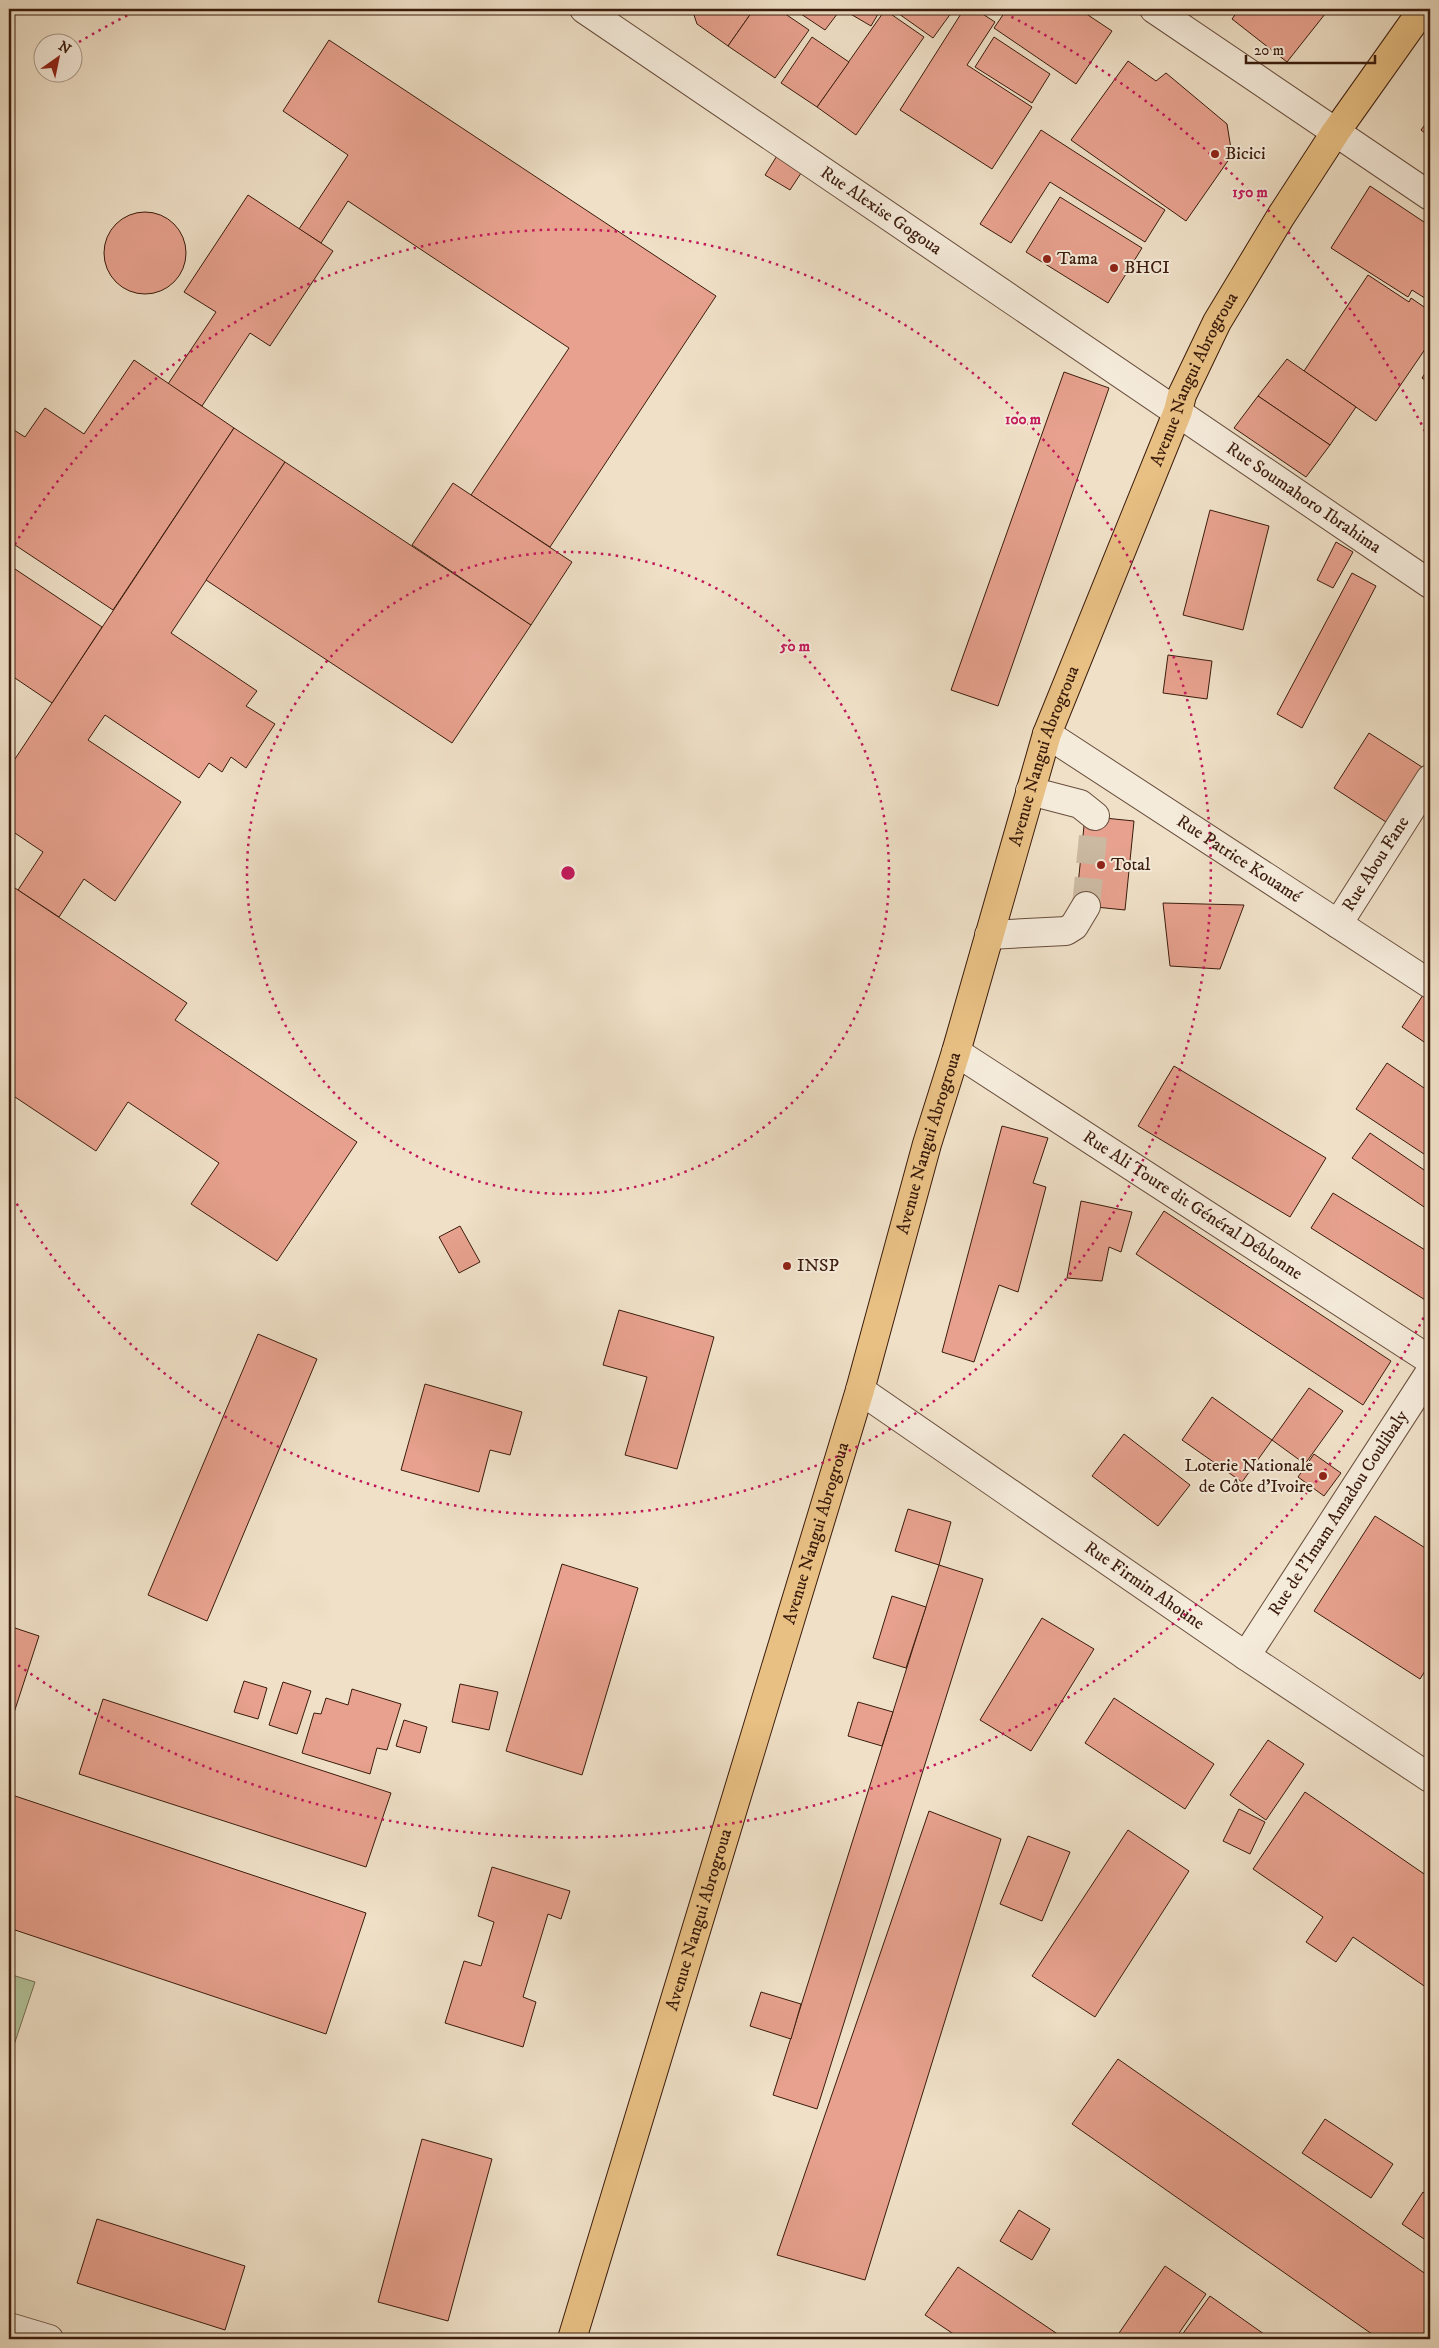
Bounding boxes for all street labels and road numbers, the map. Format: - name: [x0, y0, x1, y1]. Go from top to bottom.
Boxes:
- street label: Rue Alexise Gogoua: [816, 162, 946, 260]
- street label: Avenue Nangui Abrogroua: [1146, 288, 1243, 470]
- street label: Rue Soumahoro Ibrahima: [1222, 438, 1386, 559]
- street label: Avenue Nangui Abrogroua: [1004, 662, 1085, 849]
- street label: Rue Patrice Kouamé: [1172, 810, 1306, 908]
- street label: Rue Abou Fane: [1338, 812, 1414, 916]
- street label: Avenue Nangui Abrogroua: [892, 1049, 966, 1237]
- street label: Rue Ali Toure dit Général Déblonne: [1078, 1126, 1307, 1285]
- street label: Rue de l'Imam Amadou Coulibaly: [1264, 1406, 1413, 1620]
- street label: Avenue Nangui Abrogroua: [779, 1439, 855, 1627]
- street label: Rue Firmin Ahoune: [1080, 1537, 1208, 1635]
- street label: Avenue Nangui Abrogroua: [661, 1826, 737, 2014]

